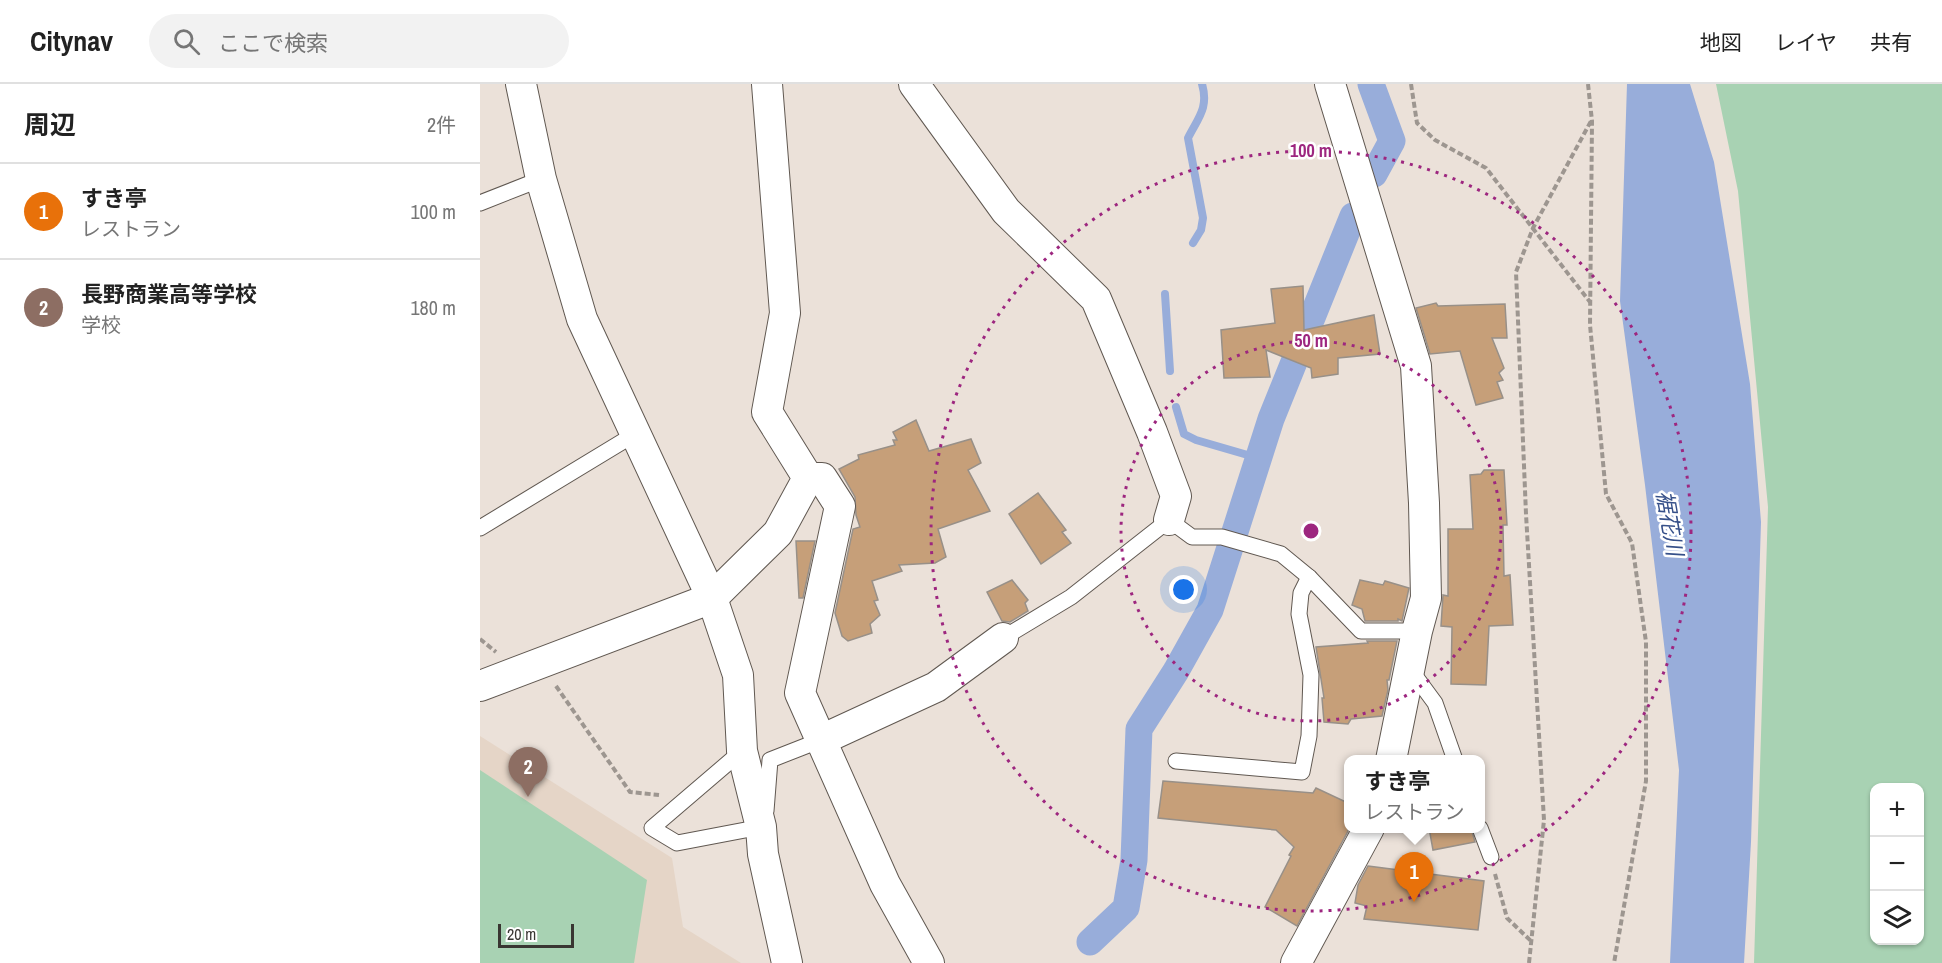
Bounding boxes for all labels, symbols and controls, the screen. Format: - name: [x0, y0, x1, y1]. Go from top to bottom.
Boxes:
- search box: [149, 14, 569, 68]
- text: Citynav: [30, 22, 113, 60]
- icon: search: [170, 25, 203, 58]
- text: ここで検索: [218, 28, 328, 58]
- text: 地図: [1700, 28, 1742, 57]
- text: レイヤ: [1775, 28, 1837, 57]
- text: 共有: [1870, 28, 1912, 57]
- text: 周辺: [24, 107, 76, 142]
- text: 2件: [427, 111, 456, 138]
- text: 100 m: [1290, 138, 1332, 163]
- text: すき亭: [81, 183, 147, 213]
- text: 1: [39, 198, 48, 225]
- text: 100 m: [410, 198, 456, 225]
- text: レストラン: [81, 215, 181, 242]
- text: 長野商業高等学校: [81, 279, 257, 309]
- text: 2: [39, 294, 48, 321]
- text: 180 m: [410, 294, 456, 321]
- text: 学校: [81, 311, 121, 338]
- text: 50 m: [1294, 328, 1328, 353]
- water label: 裾花川: [1649, 488, 1691, 560]
- centre of rings: [1301, 521, 1321, 541]
- your location: [1169, 575, 1198, 604]
- pin: 2: [508, 748, 548, 797]
- popup: [1344, 755, 1485, 833]
- text: すき亭: [1365, 766, 1431, 796]
- map controls: [1870, 783, 1924, 945]
- button: +: [1870, 783, 1924, 837]
- text: レストラン: [1365, 798, 1465, 825]
- button: −: [1870, 837, 1924, 891]
- pin: 1: [1394, 852, 1434, 902]
- button: layers: [1870, 891, 1924, 945]
- scale bar: [498, 921, 574, 948]
- text: 20 m: [507, 923, 536, 945]

